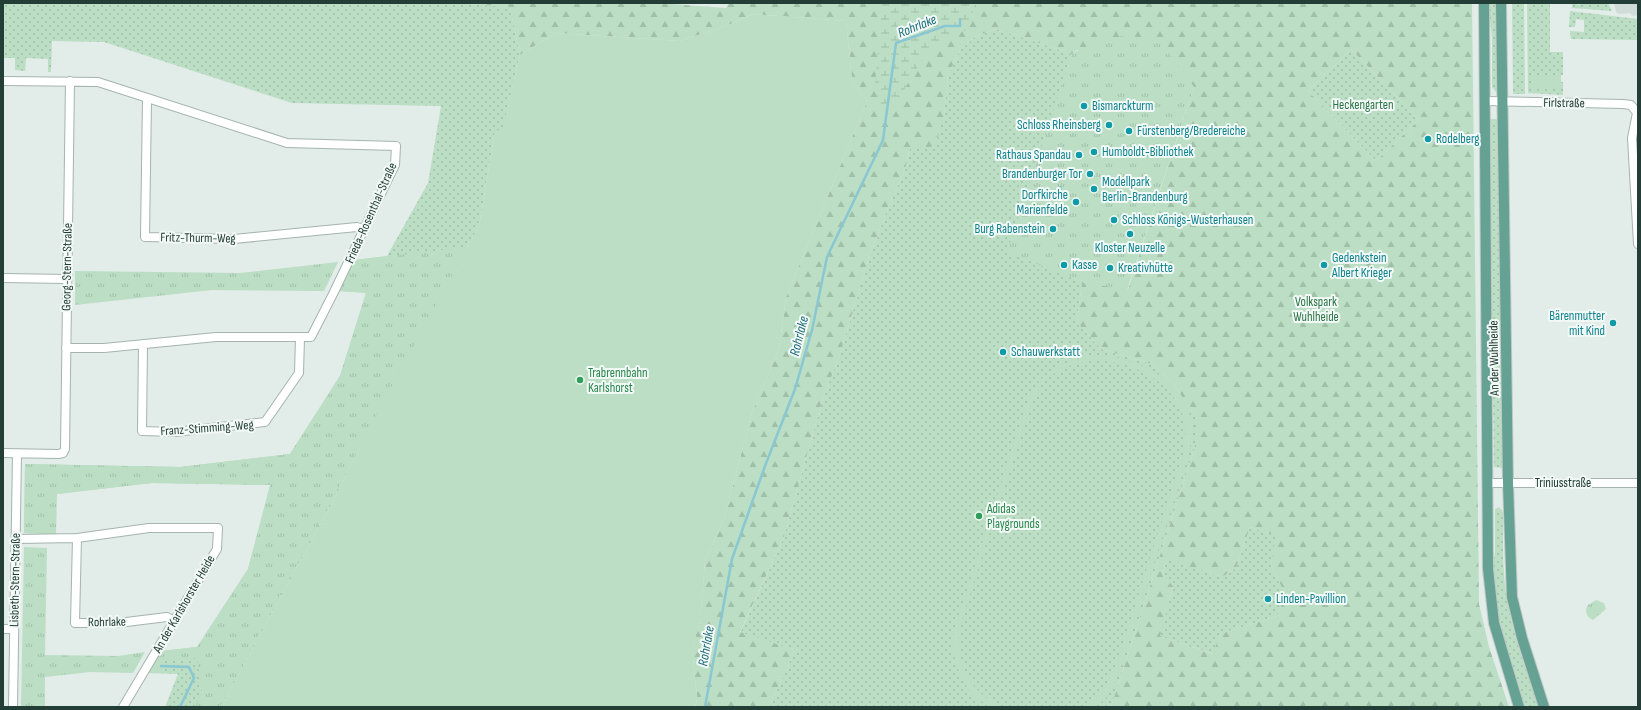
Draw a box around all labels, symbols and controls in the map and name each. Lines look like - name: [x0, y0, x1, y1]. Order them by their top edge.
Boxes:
- water label: Rohrlake: [895, 10, 939, 41]
- street label: Firlstraße: [1543, 95, 1585, 111]
- park label: Heckengarten: [1332, 97, 1394, 113]
- place label: Bismarckturm: [1092, 98, 1153, 114]
- marker: Bismarckturm: [1079, 101, 1089, 111]
- place label: Schloss Rheinsberg: [1017, 117, 1101, 133]
- marker: Schloss Rheinsberg: [1104, 120, 1114, 130]
- place label: Fürstenberg/Bredereiche: [1137, 123, 1246, 139]
- marker: Fürstenberg/Bredereiche: [1124, 126, 1134, 136]
- place label: Rodelberg: [1436, 131, 1480, 147]
- marker: Rodelberg: [1423, 134, 1433, 144]
- place label: Humboldt-Bibliothek: [1102, 144, 1194, 160]
- place label: Rathaus Spandau: [996, 147, 1071, 163]
- marker: Humboldt-Bibliothek: [1089, 147, 1099, 157]
- marker: Rathaus Spandau: [1074, 150, 1084, 160]
- street label: Frieda-Rosenthal-Straße: [342, 160, 400, 266]
- place label: Brandenburger Tor: [1002, 166, 1082, 182]
- marker: Brandenburger Tor: [1085, 169, 1095, 179]
- place label: Modellpark Berlin-Brandenburg: [1102, 174, 1188, 205]
- marker: Modellpark Berlin-Brandenburg: [1089, 184, 1099, 194]
- place label: Dorfkirche Marienfelde: [1017, 187, 1068, 218]
- marker: Dorfkirche Marienfelde: [1071, 197, 1081, 207]
- place label: Schloss Königs-Wusterhausen: [1122, 212, 1253, 228]
- marker: Schloss Königs-Wusterhausen: [1109, 215, 1119, 225]
- place label: Burg Rabenstein: [974, 221, 1045, 237]
- street label: Georg-Stern-Straße: [58, 223, 76, 311]
- marker: Burg Rabenstein: [1048, 224, 1058, 234]
- street label: Fritz-Thurm-Weg: [160, 229, 236, 247]
- marker: Kloster Neuzelle: [1125, 229, 1135, 239]
- place label: Kloster Neuzelle: [1095, 240, 1165, 256]
- place label: Gedenkstein Albert Krieger: [1331, 250, 1392, 281]
- place label: Kasse: [1072, 257, 1097, 273]
- marker: Kasse: [1059, 260, 1069, 270]
- place label: Kreativhütte: [1118, 260, 1173, 276]
- marker: Gedenkstein Albert Krieger: [1319, 260, 1329, 270]
- marker: Kreativhütte: [1105, 263, 1115, 273]
- park label: Volkspark Wuhlheide: [1293, 294, 1339, 325]
- place label: Bärenmutter mit Kind: [1549, 308, 1605, 339]
- water label: Rohrlake: [786, 314, 812, 358]
- marker: Bärenmutter mit Kind: [1608, 318, 1618, 328]
- street label: An der Wuhlheide: [1485, 320, 1503, 397]
- place label: Schauwerkstatt: [1011, 344, 1080, 360]
- marker: Schauwerkstatt: [998, 347, 1008, 357]
- place label: Trabrennbahn Karlshorst: [588, 365, 648, 396]
- marker: Trabrennbahn Karlshorst: [575, 375, 585, 385]
- street label: Franz-Stimming-Weg: [160, 417, 254, 439]
- street label: Triniusstraße: [1535, 475, 1591, 491]
- place label: Adidas Playgrounds: [986, 501, 1040, 532]
- marker: Adidas Playgrounds: [974, 511, 984, 521]
- street label: Lisbeth-Stern-Straße: [6, 533, 24, 627]
- street label: An der Karlshorster Heide: [149, 552, 219, 657]
- place label: Linden-Pavillion: [1276, 591, 1346, 607]
- marker: Linden-Pavillion: [1263, 594, 1273, 604]
- street label: Rohrlake: [88, 614, 126, 630]
- water label: Rohrlake: [694, 624, 718, 667]

